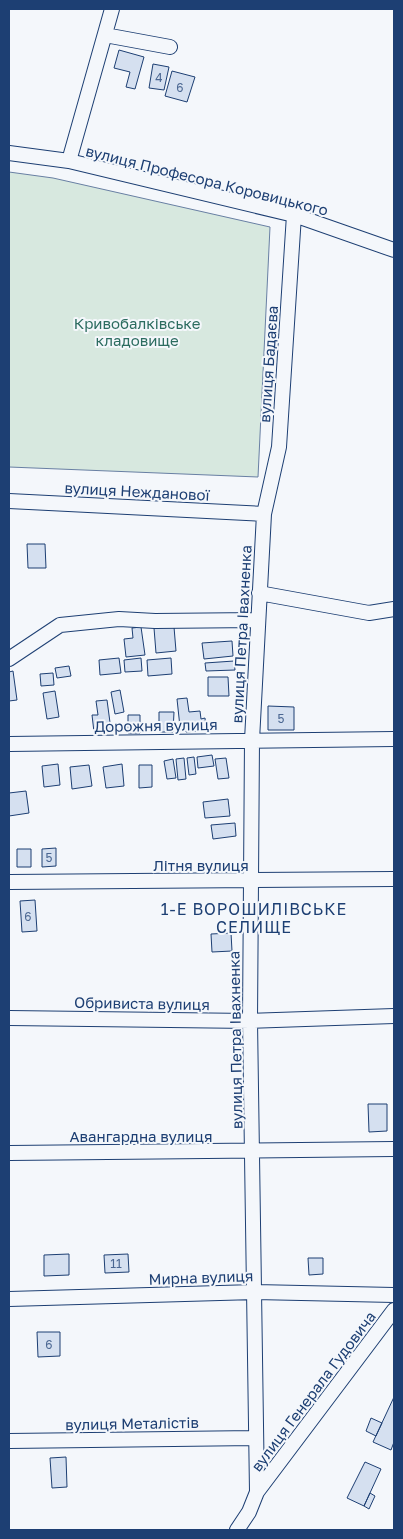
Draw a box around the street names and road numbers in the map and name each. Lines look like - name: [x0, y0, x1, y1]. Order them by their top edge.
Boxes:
- street label: вулиця Професора Коровицького: [84, 141, 330, 219]
- street label: вулиця Бадаєва: [255, 305, 281, 423]
- street label: вулиця Нежданової: [64, 478, 211, 504]
- street label: вулиця Петра Івахненка: [227, 544, 255, 724]
- street label: Дорожня вулиця: [94, 715, 218, 735]
- street label: Літня вулиця: [153, 856, 249, 874]
- street label: вулиця Петра Івахненка: [224, 951, 246, 1129]
- street label: Обривиста вулиця: [74, 993, 210, 1013]
- street label: Авангардна вулиця: [70, 1127, 212, 1145]
- street label: Мирна вулиця: [148, 1266, 254, 1288]
- street label: вулиця Генерала Гудовича: [247, 1307, 379, 1475]
- street label: вулиця Металістів: [65, 1413, 199, 1433]

